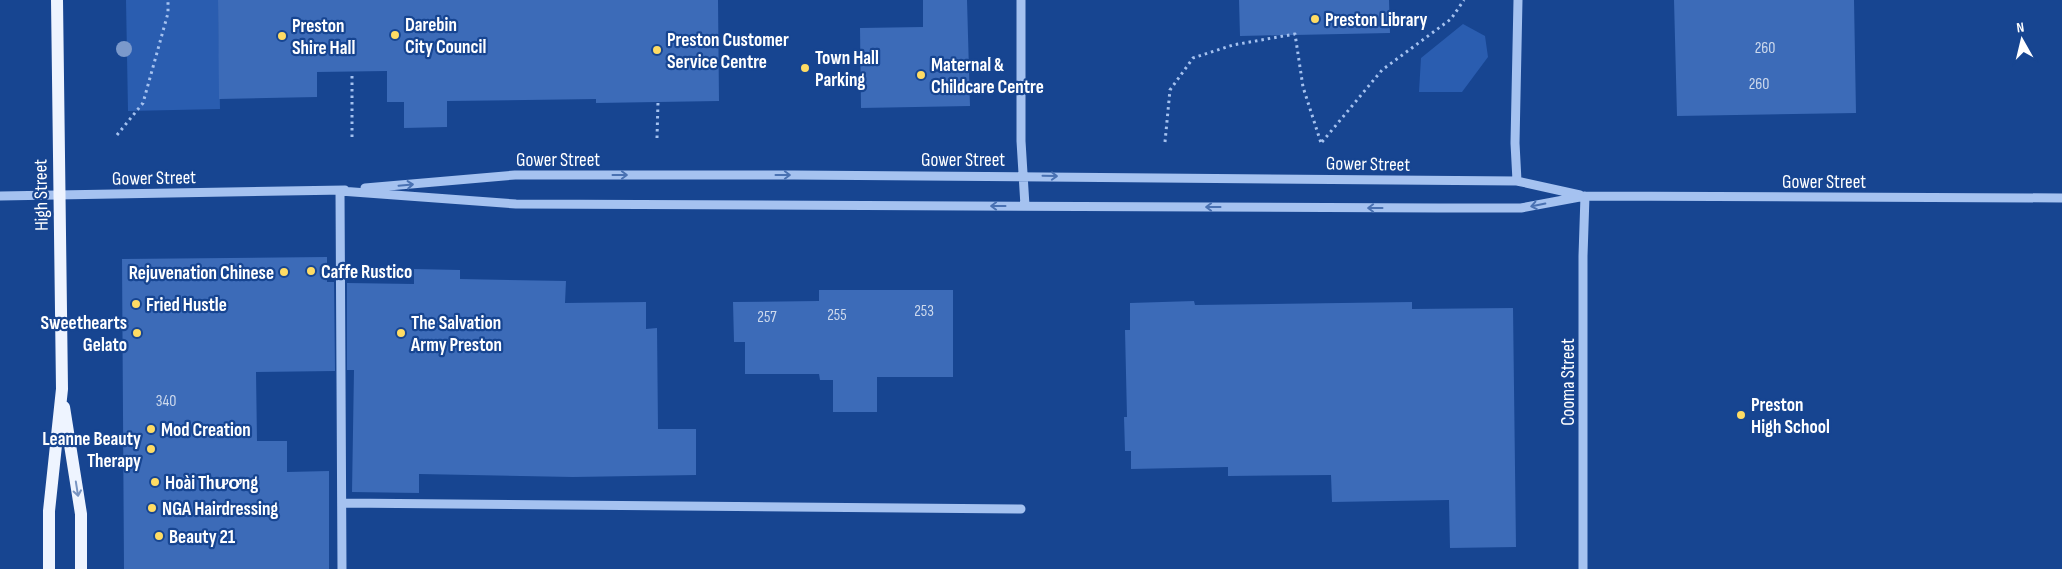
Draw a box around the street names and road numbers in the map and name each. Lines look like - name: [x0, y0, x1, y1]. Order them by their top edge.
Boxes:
- street label: Gower Street: [516, 149, 600, 172]
- street label: Gower Street: [921, 149, 1005, 172]
- street label: Gower Street: [1326, 152, 1410, 177]
- street label: High Street: [29, 159, 54, 231]
- street label: Gower Street: [112, 166, 196, 191]
- street label: Gower Street: [1782, 171, 1866, 194]
- street label: Cooma Street: [1557, 338, 1580, 426]

